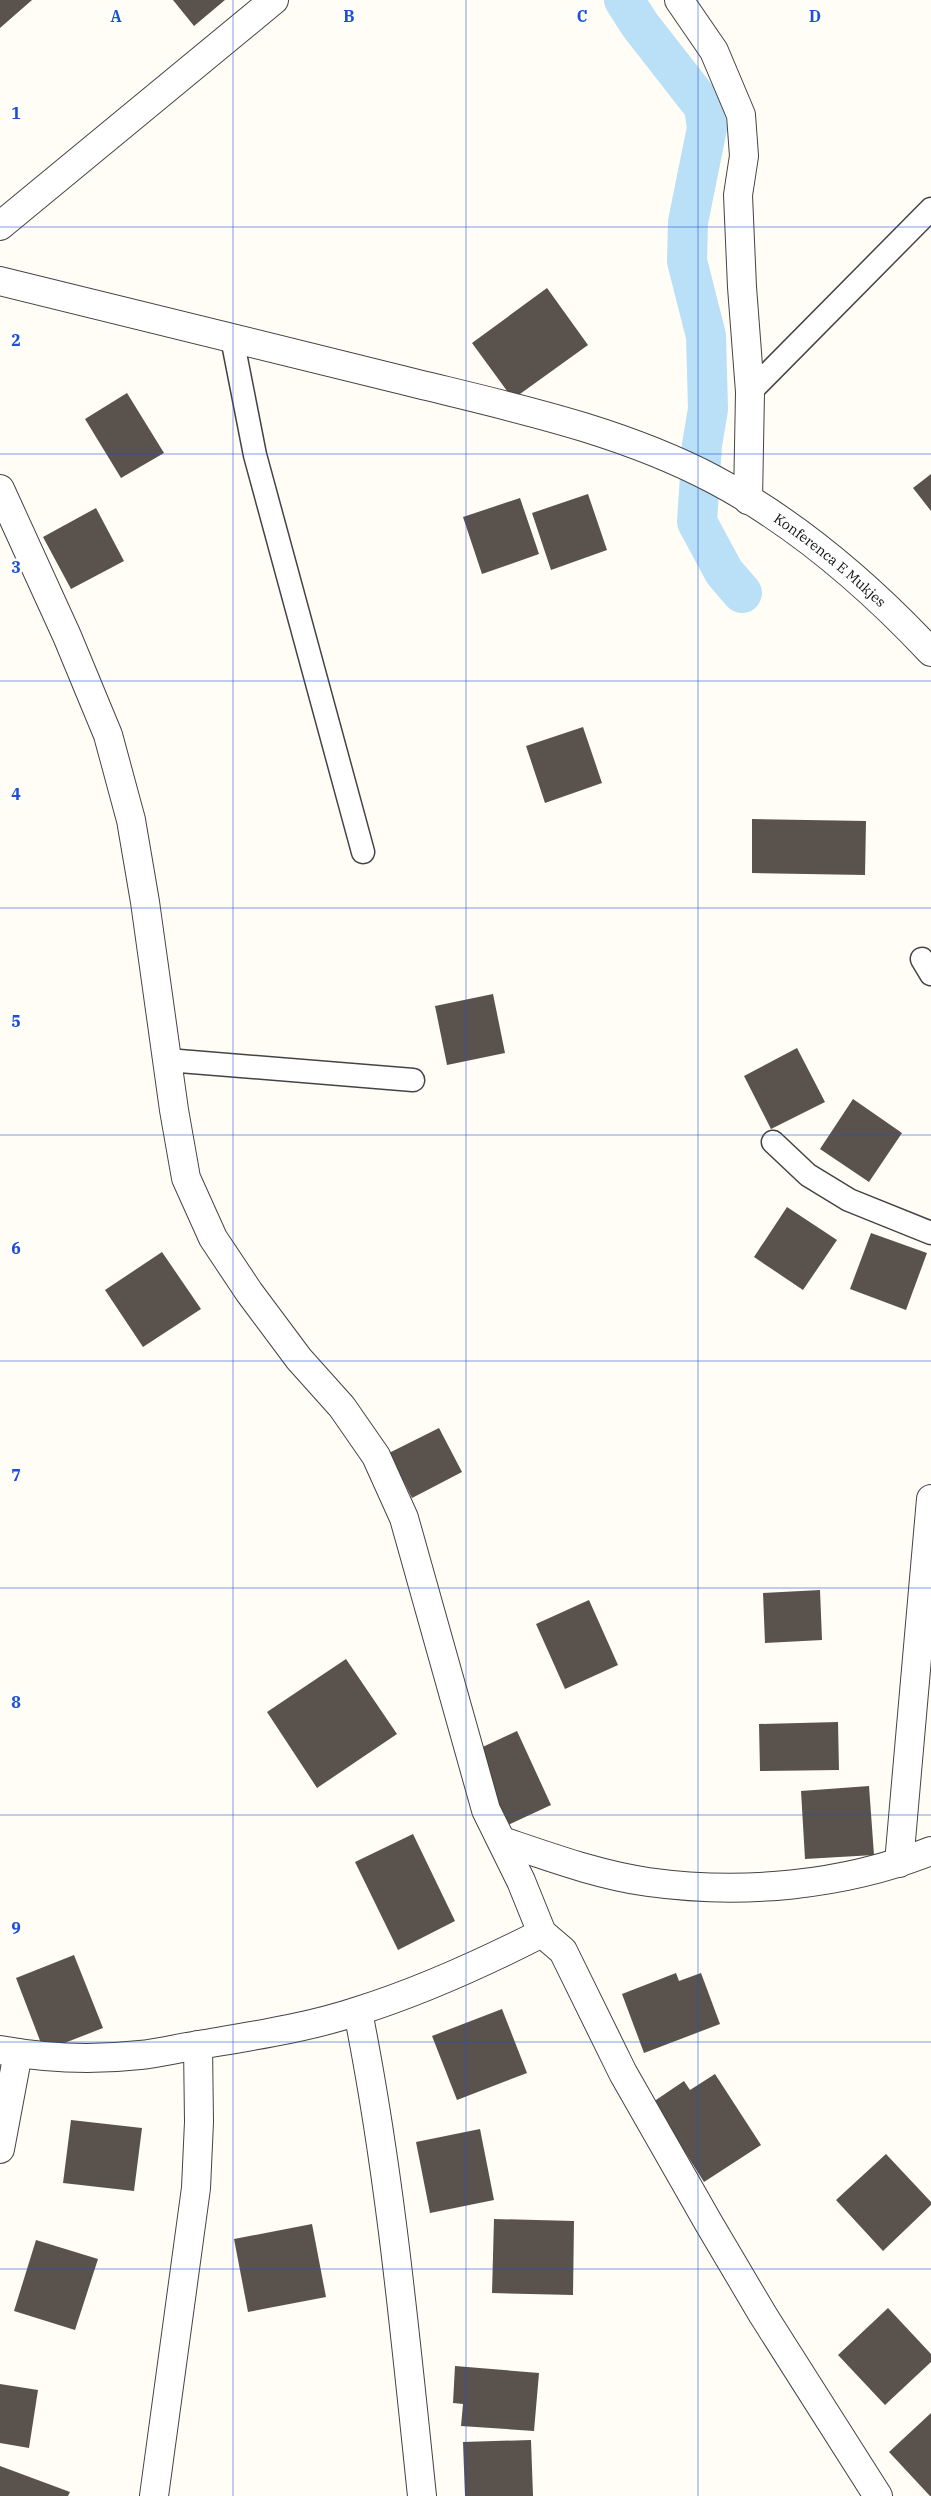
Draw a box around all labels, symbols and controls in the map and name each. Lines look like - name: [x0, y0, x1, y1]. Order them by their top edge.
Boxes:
- text: A: [110, 6, 122, 26]
- text: B: [343, 6, 355, 26]
- text: C: [577, 6, 587, 26]
- text: D: [809, 6, 821, 26]
- text: 1: [11, 103, 21, 123]
- text: 2: [11, 330, 21, 350]
- street label: Konferenca E Mukjes: [770, 509, 890, 611]
- text: 3: [11, 557, 21, 577]
- text: 4: [11, 784, 21, 804]
- text: 5: [11, 1011, 21, 1031]
- text: 6: [11, 1238, 21, 1258]
- text: 7: [11, 1465, 21, 1485]
- text: 8: [11, 1692, 21, 1712]
- text: 9: [11, 1918, 21, 1938]

